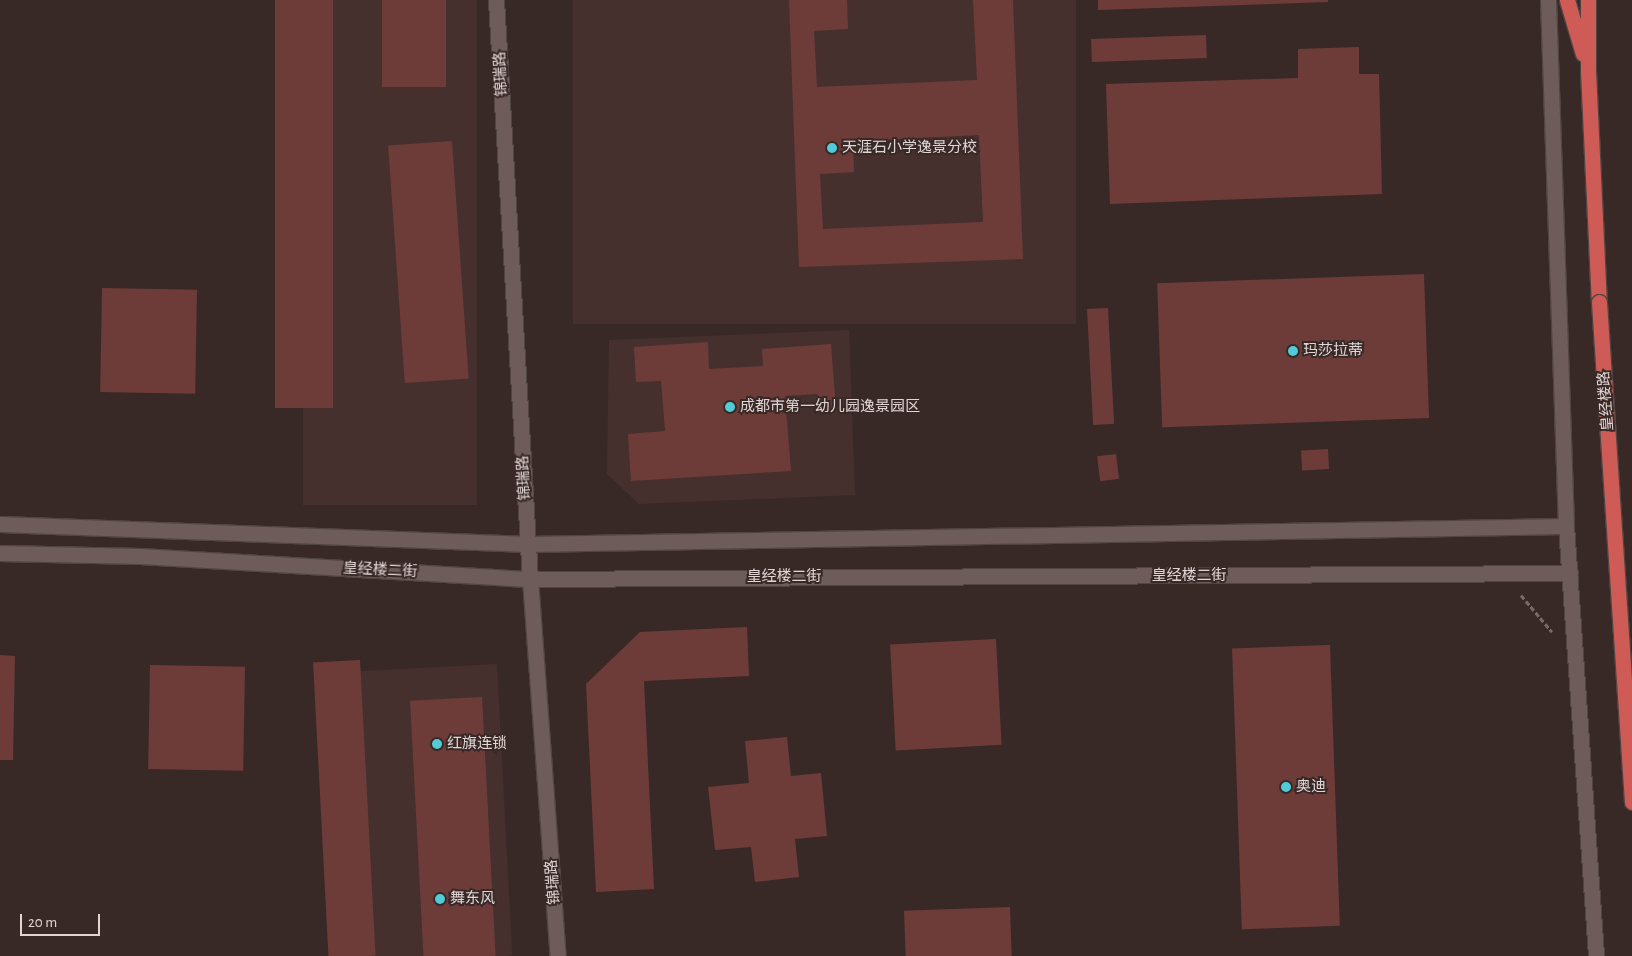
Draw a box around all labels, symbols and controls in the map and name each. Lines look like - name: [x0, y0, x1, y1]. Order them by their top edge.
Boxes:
- street label: 锦瑞路: [491, 51, 511, 97]
- place label: 天涯石小学逸景分校: [842, 139, 977, 157]
- marker: 天涯石小学逸景分校: [826, 142, 838, 154]
- place label: 玛莎拉蒂: [1303, 342, 1363, 360]
- marker: 玛莎拉蒂: [1287, 345, 1299, 357]
- street label: 皇经楼路: [1595, 370, 1617, 432]
- place label: 成都市第一幼儿园逸景园区: [740, 398, 920, 416]
- marker: 成都市第一幼儿园逸景园区: [724, 401, 736, 413]
- street label: 锦瑞路: [514, 455, 534, 501]
- street label: 皇经楼二街: [342, 559, 418, 581]
- street label: 皇经楼二街: [1152, 567, 1226, 585]
- street label: 皇经楼二街: [747, 568, 821, 586]
- place label: 红旗连锁: [447, 735, 507, 753]
- marker: 红旗连锁: [431, 738, 443, 750]
- place label: 奥迪: [1296, 778, 1326, 796]
- marker: 奥迪: [1280, 781, 1292, 793]
- street label: 锦瑞路: [542, 859, 564, 905]
- place label: 舞东风: [450, 890, 495, 908]
- marker: 舞东风: [434, 893, 446, 905]
- scale bar: [22, 904, 102, 936]
- text: 20 m: [28, 915, 57, 930]

